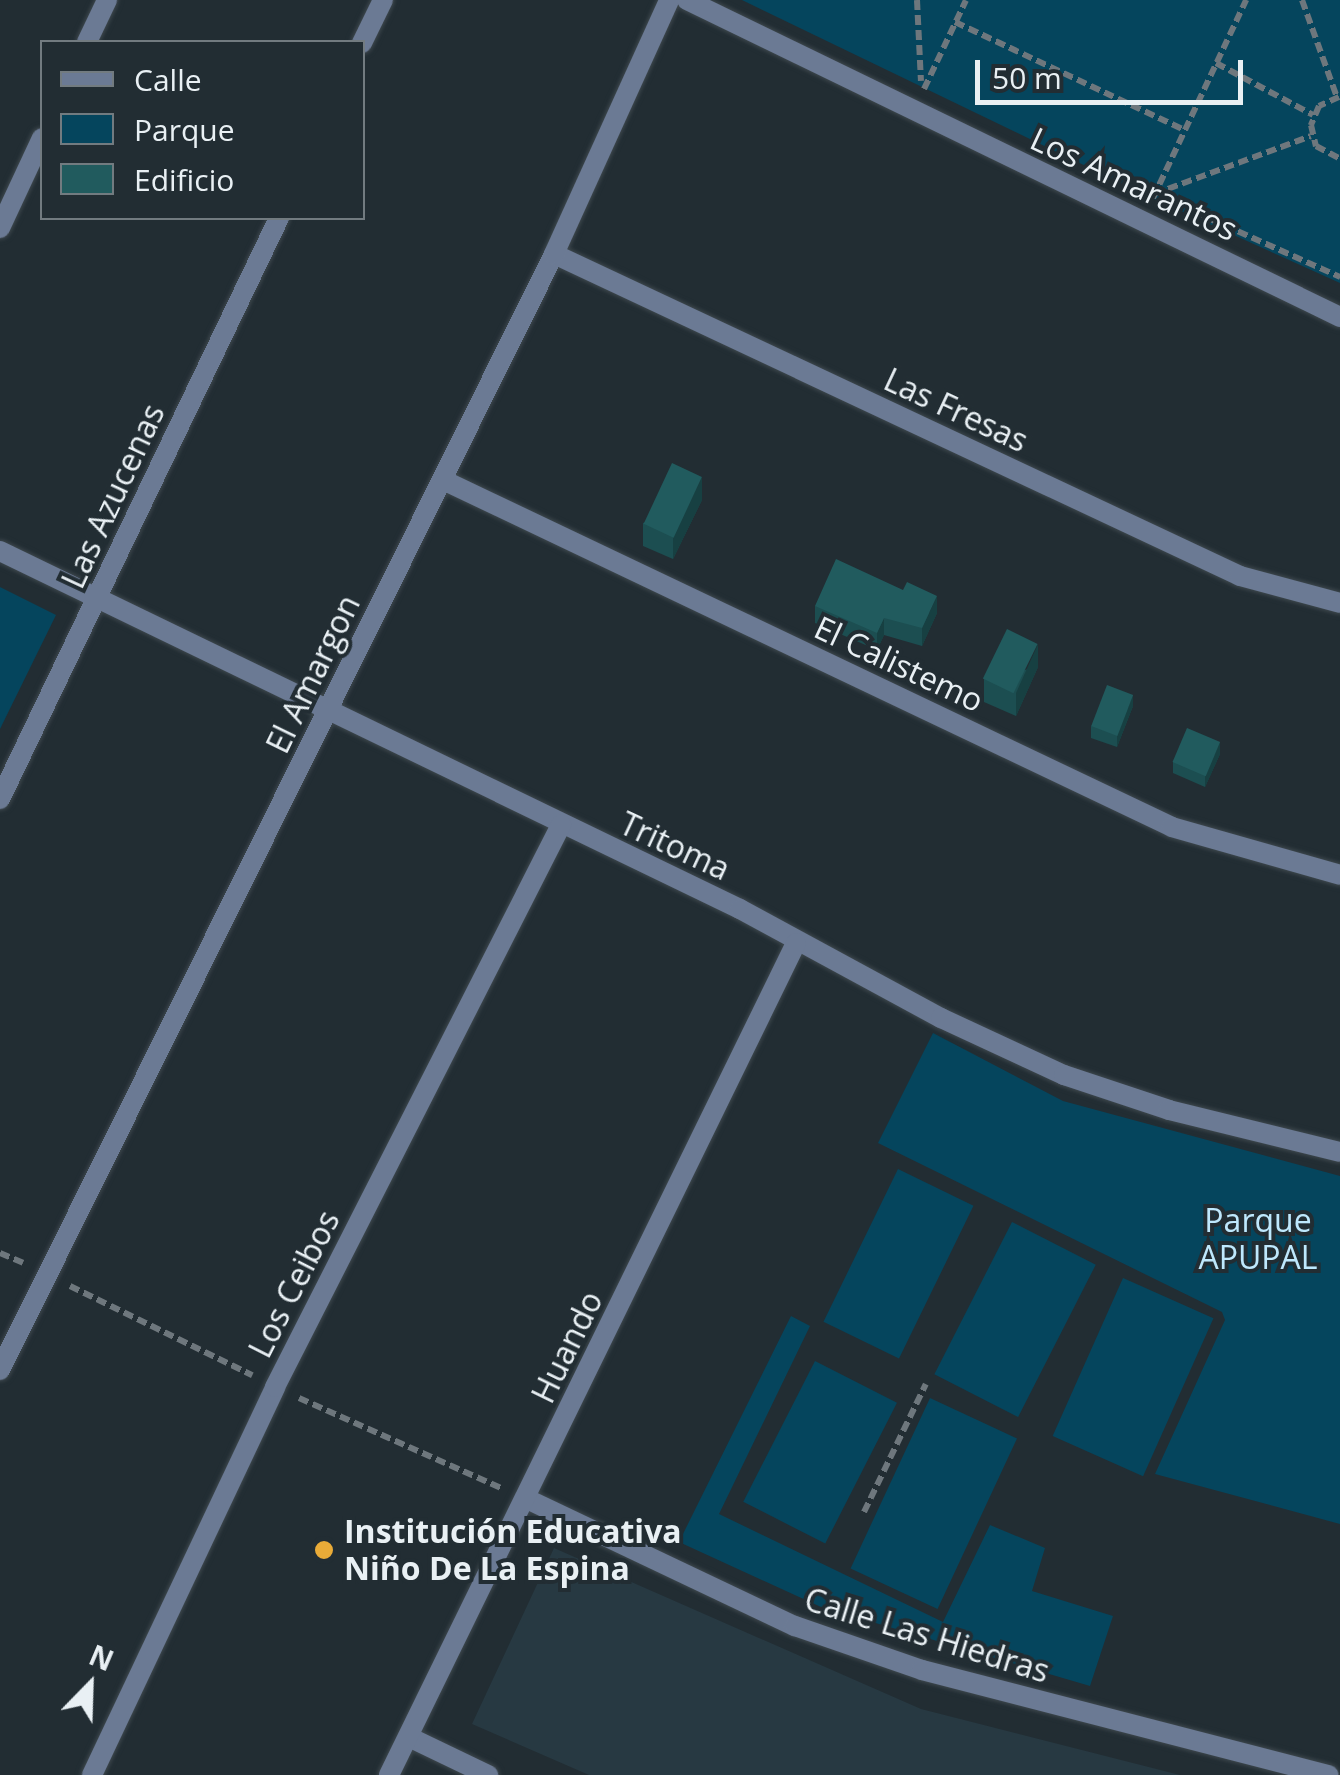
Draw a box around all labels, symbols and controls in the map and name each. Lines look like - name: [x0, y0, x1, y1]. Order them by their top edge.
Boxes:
- legend: [40, 40, 365, 220]
- scale bar: [980, 40, 1248, 102]
- text: 50 m: [992, 57, 1062, 98]
- text: Calle: [134, 59, 202, 100]
- text: Parque: [134, 109, 235, 150]
- street label: Los Amarantos: [1025, 119, 1243, 249]
- text: Edificio: [134, 159, 234, 200]
- street label: Las Fresas: [878, 360, 1034, 460]
- street label: Las Azucenas: [54, 398, 172, 594]
- street label: El Amargon: [258, 589, 368, 759]
- street label: El Calistemo: [809, 608, 989, 720]
- street label: Tritoma: [614, 804, 736, 888]
- park label: Parque APUPAL: [1198, 1202, 1318, 1277]
- street label: Los Ceibos: [241, 1204, 347, 1364]
- street label: Huando: [524, 1285, 610, 1409]
- place label: Institución Educativa Niño De La Espina: [344, 1513, 682, 1588]
- marker: Institución Educativa Niño De La Espina: [313, 1539, 335, 1561]
- street label: Calle Las Hiedras: [800, 1580, 1054, 1690]
- north arrow: [40, 1635, 140, 1735]
- text: N: [84, 1635, 120, 1679]

